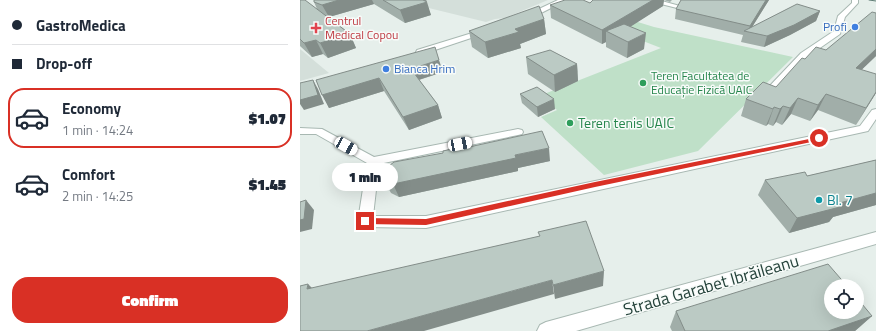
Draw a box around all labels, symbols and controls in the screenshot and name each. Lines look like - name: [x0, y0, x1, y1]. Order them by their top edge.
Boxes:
- place label: Centrul Medical Copou: [325, 11, 399, 44]
- text: GastroMedica: [36, 14, 126, 37]
- place label: Profi: [823, 17, 847, 36]
- marker: Centrul Medical Copou: [310, 22, 322, 34]
- marker: Profi: [850, 22, 860, 32]
- text: Drop-off: [36, 52, 92, 75]
- place label: Bianca Hrim: [394, 59, 455, 78]
- marker: Bianca Hrim: [381, 64, 391, 74]
- place label: Teren Facultatea de Educație Fizică UAIC: [651, 66, 753, 99]
- marker: Teren Facultatea de Educație Fizică UAIC: [638, 78, 648, 88]
- text: Economy: [62, 97, 121, 120]
- icon: car: [14, 100, 50, 136]
- text: $1.07: [249, 107, 286, 130]
- place label: Teren tenis UAIC: [578, 112, 674, 133]
- marker: Teren tenis UAIC: [565, 118, 575, 128]
- text: 1 min · 14:24: [62, 120, 133, 140]
- route start: [810, 129, 828, 147]
- car: [333, 135, 359, 157]
- car: [447, 136, 473, 152]
- text: Comfort: [62, 163, 115, 186]
- callout: 1 min: [332, 163, 398, 191]
- icon: car: [14, 166, 50, 202]
- text: 1 min: [349, 167, 381, 187]
- text: $1.45: [249, 173, 286, 196]
- text: 2 min · 14:25: [62, 186, 133, 206]
- place label: Bl. 7: [827, 189, 853, 210]
- marker: Bl. 7: [814, 195, 824, 205]
- route end: [356, 212, 374, 230]
- street label: Strada Garabet Ibrăileanu: [620, 247, 802, 323]
- button: Confirm: [12, 277, 288, 323]
- map controls: [824, 279, 864, 319]
- button: locate: [824, 279, 864, 319]

